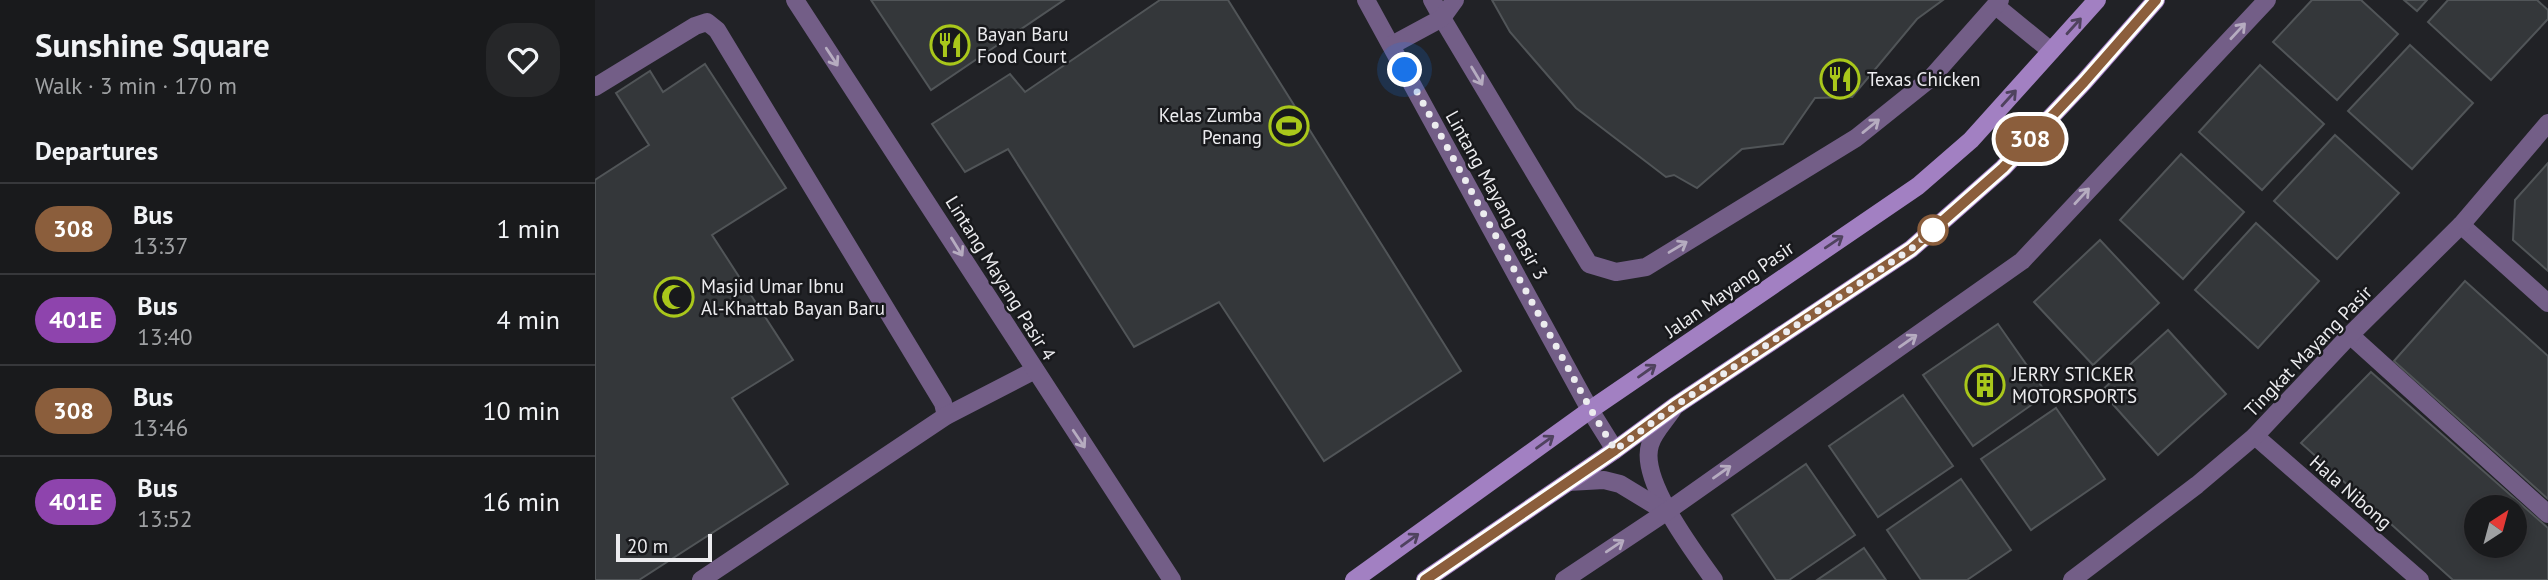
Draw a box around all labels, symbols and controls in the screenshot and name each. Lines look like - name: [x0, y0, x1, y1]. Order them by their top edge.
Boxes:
- one-way arrow: [2066, 17, 2082, 35]
- place label: Bayan Baru Food Court: [977, 22, 1069, 68]
- one-way arrow: [2229, 22, 2246, 40]
- text: Sunshine Square: [35, 23, 270, 66]
- button: heart: [486, 23, 560, 97]
- restaurant icon: Bayan Baru Food Court: [929, 24, 971, 66]
- one-way arrow: [825, 47, 840, 66]
- your location: [1387, 52, 1422, 87]
- restaurant icon: Texas Chicken: [1819, 58, 1861, 100]
- one-way arrow: [1470, 66, 1484, 86]
- place label: Texas Chicken: [1867, 67, 1980, 91]
- text: Walk · 3 min · 170 m: [35, 71, 237, 100]
- one-way arrow: [2000, 90, 2017, 107]
- place label: Kelas Zumba Penang: [1159, 103, 1262, 149]
- sports icon: Kelas Zumba Penang: [1268, 105, 1310, 147]
- street label: Lintang Mayang Pasir 3: [1441, 106, 1553, 284]
- line badge: 308: [1990, 116, 2070, 162]
- one-way arrow: [1861, 118, 1880, 133]
- text: 308: [2010, 123, 2050, 154]
- text: Departures: [35, 134, 158, 167]
- one-way arrow: [2074, 187, 2090, 205]
- street label: Lintang Mayang Pasir 4: [941, 191, 1061, 365]
- text: Bus: [133, 198, 173, 231]
- text: 1 min: [497, 212, 560, 245]
- text: 308: [53, 213, 94, 244]
- unlabelled marker: [1918, 215, 1948, 245]
- text: 13:37: [133, 231, 188, 260]
- street label: Jalan Mayang Pasir: [1659, 235, 1799, 343]
- one-way arrow: [1824, 235, 1843, 249]
- one-way arrow: [950, 237, 964, 257]
- one-way arrow: [1668, 239, 1688, 253]
- place label: Masjid Umar Ibnu Al-Khattab Bayan Baru: [701, 274, 885, 320]
- mosque icon: Masjid Umar Ibnu Al-Khattab Bayan Baru: [653, 276, 695, 318]
- street label: Tingkat Mayang Pasir: [2239, 280, 2377, 422]
- text: Bus: [137, 289, 178, 322]
- text: 4 min: [497, 303, 560, 336]
- text: 401E: [49, 304, 102, 335]
- text: 13:40: [137, 322, 193, 351]
- one-way arrow: [1898, 334, 1917, 348]
- place label: JERRY STICKER MOTORSPORTS: [2011, 362, 2137, 408]
- one-way arrow: [1637, 364, 1656, 378]
- building icon: JERRY STICKER MOTORSPORTS: [1964, 364, 2006, 406]
- text: Bus: [133, 380, 173, 413]
- text: 10 min: [482, 394, 560, 427]
- text: 308: [53, 395, 94, 426]
- text: 13:46: [133, 413, 188, 442]
- one-way arrow: [1072, 429, 1086, 449]
- one-way arrow: [1535, 435, 1554, 450]
- street label: Hala Nibong: [2305, 450, 2397, 534]
- one-way arrow: [1712, 465, 1731, 479]
- text: Bus: [137, 471, 178, 504]
- text: 16 min: [482, 485, 560, 518]
- text: 401E: [49, 486, 102, 517]
- north arrow: [2464, 495, 2527, 558]
- map controls: [2464, 495, 2527, 558]
- text: 13:52: [137, 504, 193, 533]
- scale bar: [616, 531, 712, 563]
- one-way arrow: [1400, 533, 1419, 547]
- text: 20 m: [627, 534, 668, 558]
- one-way arrow: [1605, 539, 1625, 553]

